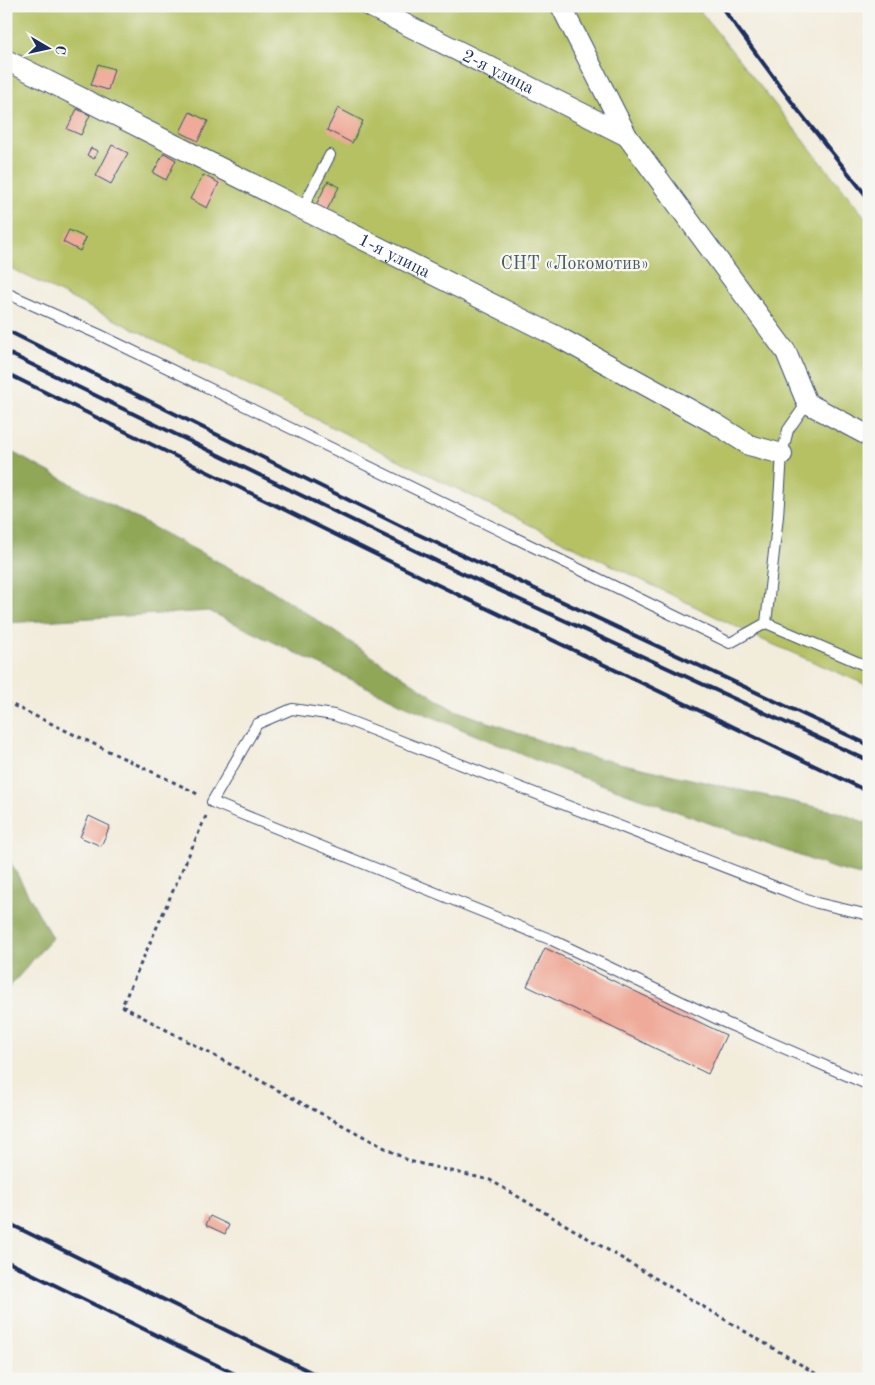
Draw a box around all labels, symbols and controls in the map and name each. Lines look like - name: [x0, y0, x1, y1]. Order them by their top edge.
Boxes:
- north arrow: [22, 22, 72, 72]
- text: С: [52, 44, 67, 56]
- street label: 2-я улица: [459, 47, 537, 98]
- street label: 1-я улица: [355, 231, 433, 282]
- park label: СНТ «Локомотив»: [501, 255, 649, 273]

